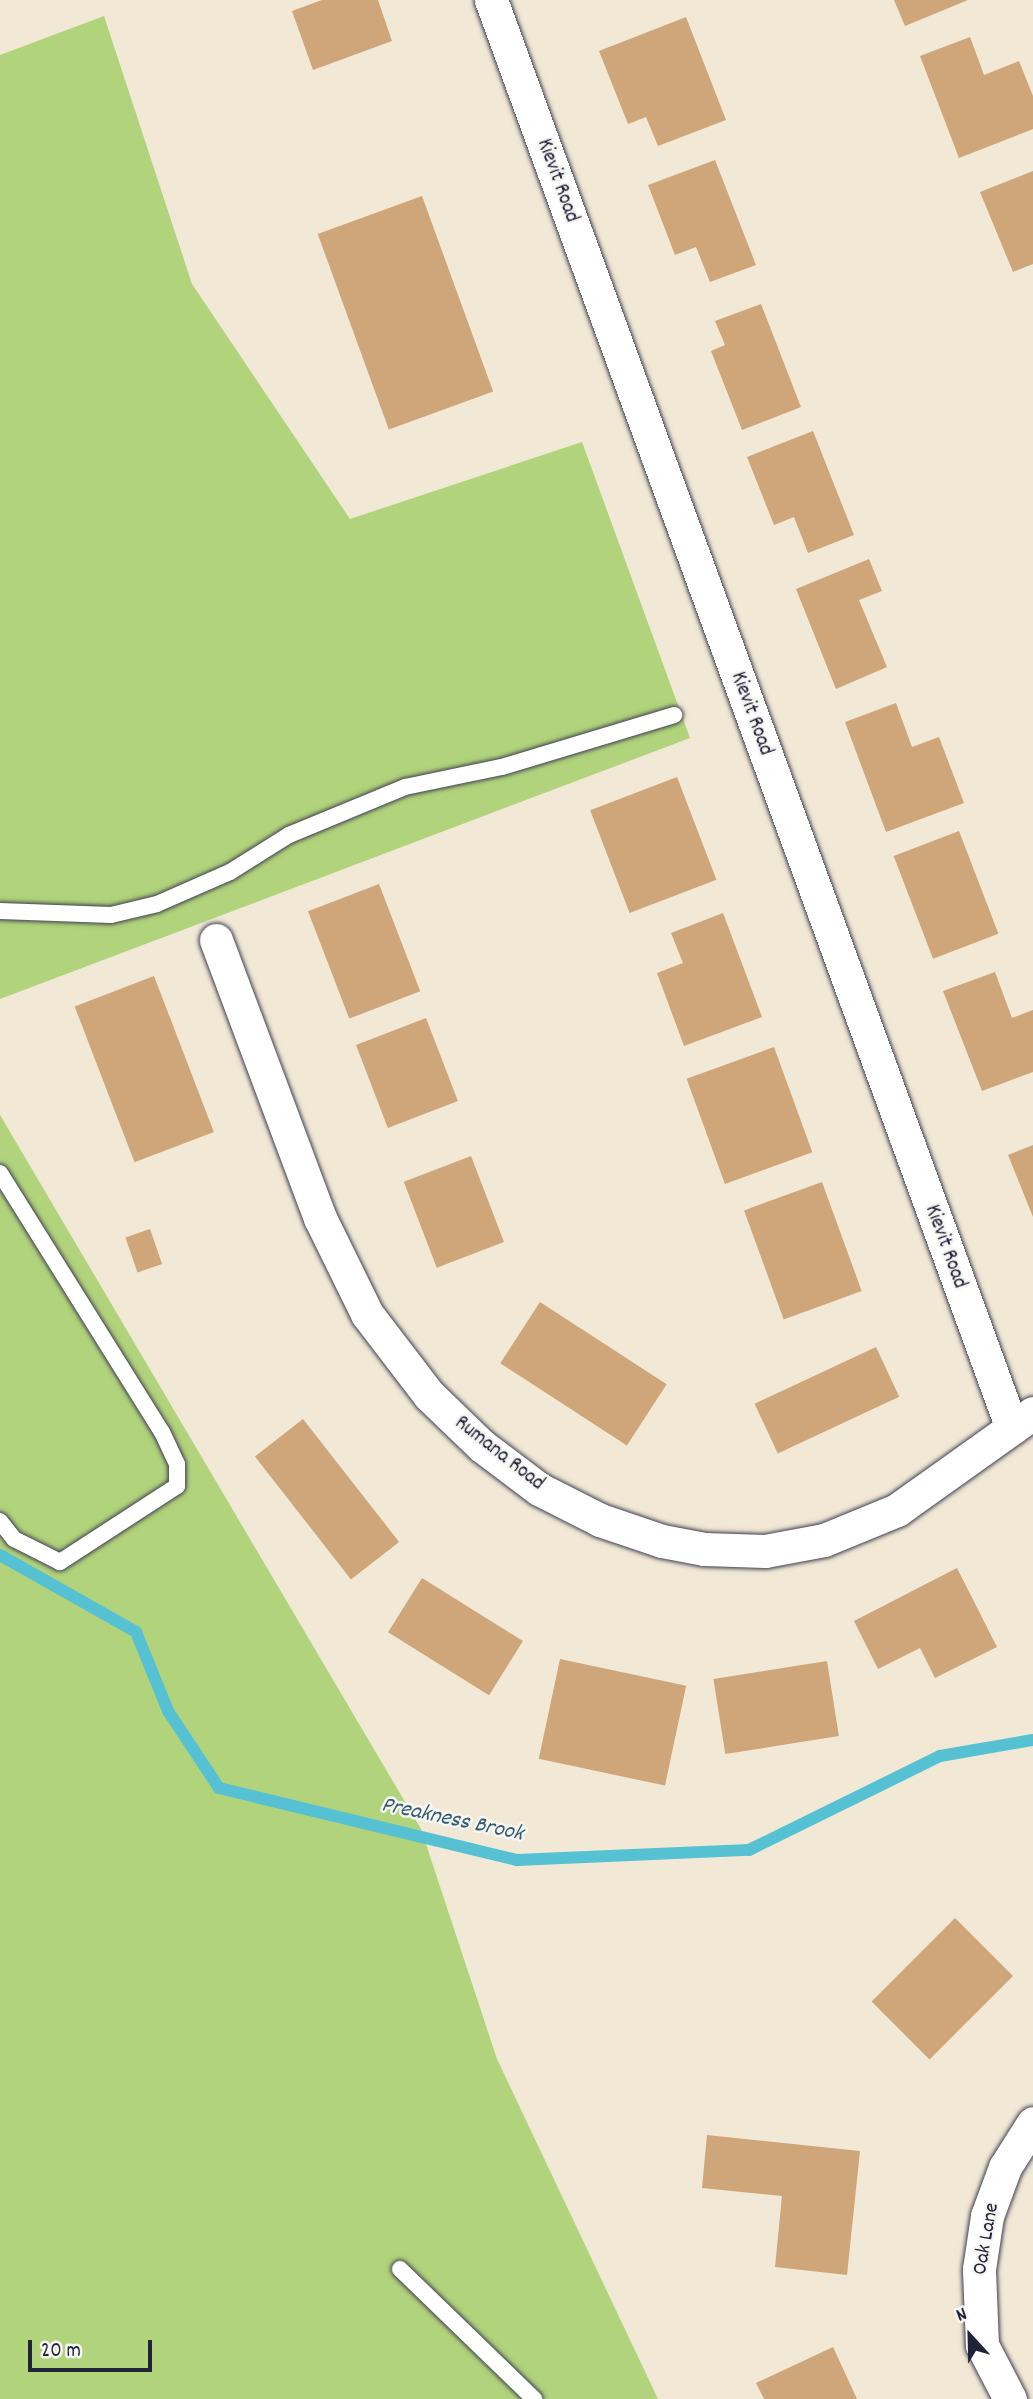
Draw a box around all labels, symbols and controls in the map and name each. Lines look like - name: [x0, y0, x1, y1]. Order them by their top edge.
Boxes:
- street label: Kievit Road: [530, 136, 584, 226]
- street label: Kievit Road: [724, 669, 778, 759]
- street label: Kievit Road: [918, 1202, 972, 1292]
- street label: Rumana Road: [449, 1411, 549, 1497]
- water label: Preakness Brook: [379, 1793, 525, 1849]
- street label: Oak Lane: [968, 2201, 1006, 2277]
- north arrow: [935, 2301, 1005, 2371]
- text: N: [953, 2302, 971, 2330]
- scale bar: [32, 2326, 156, 2370]
- text: 20 m: [41, 2337, 81, 2367]

